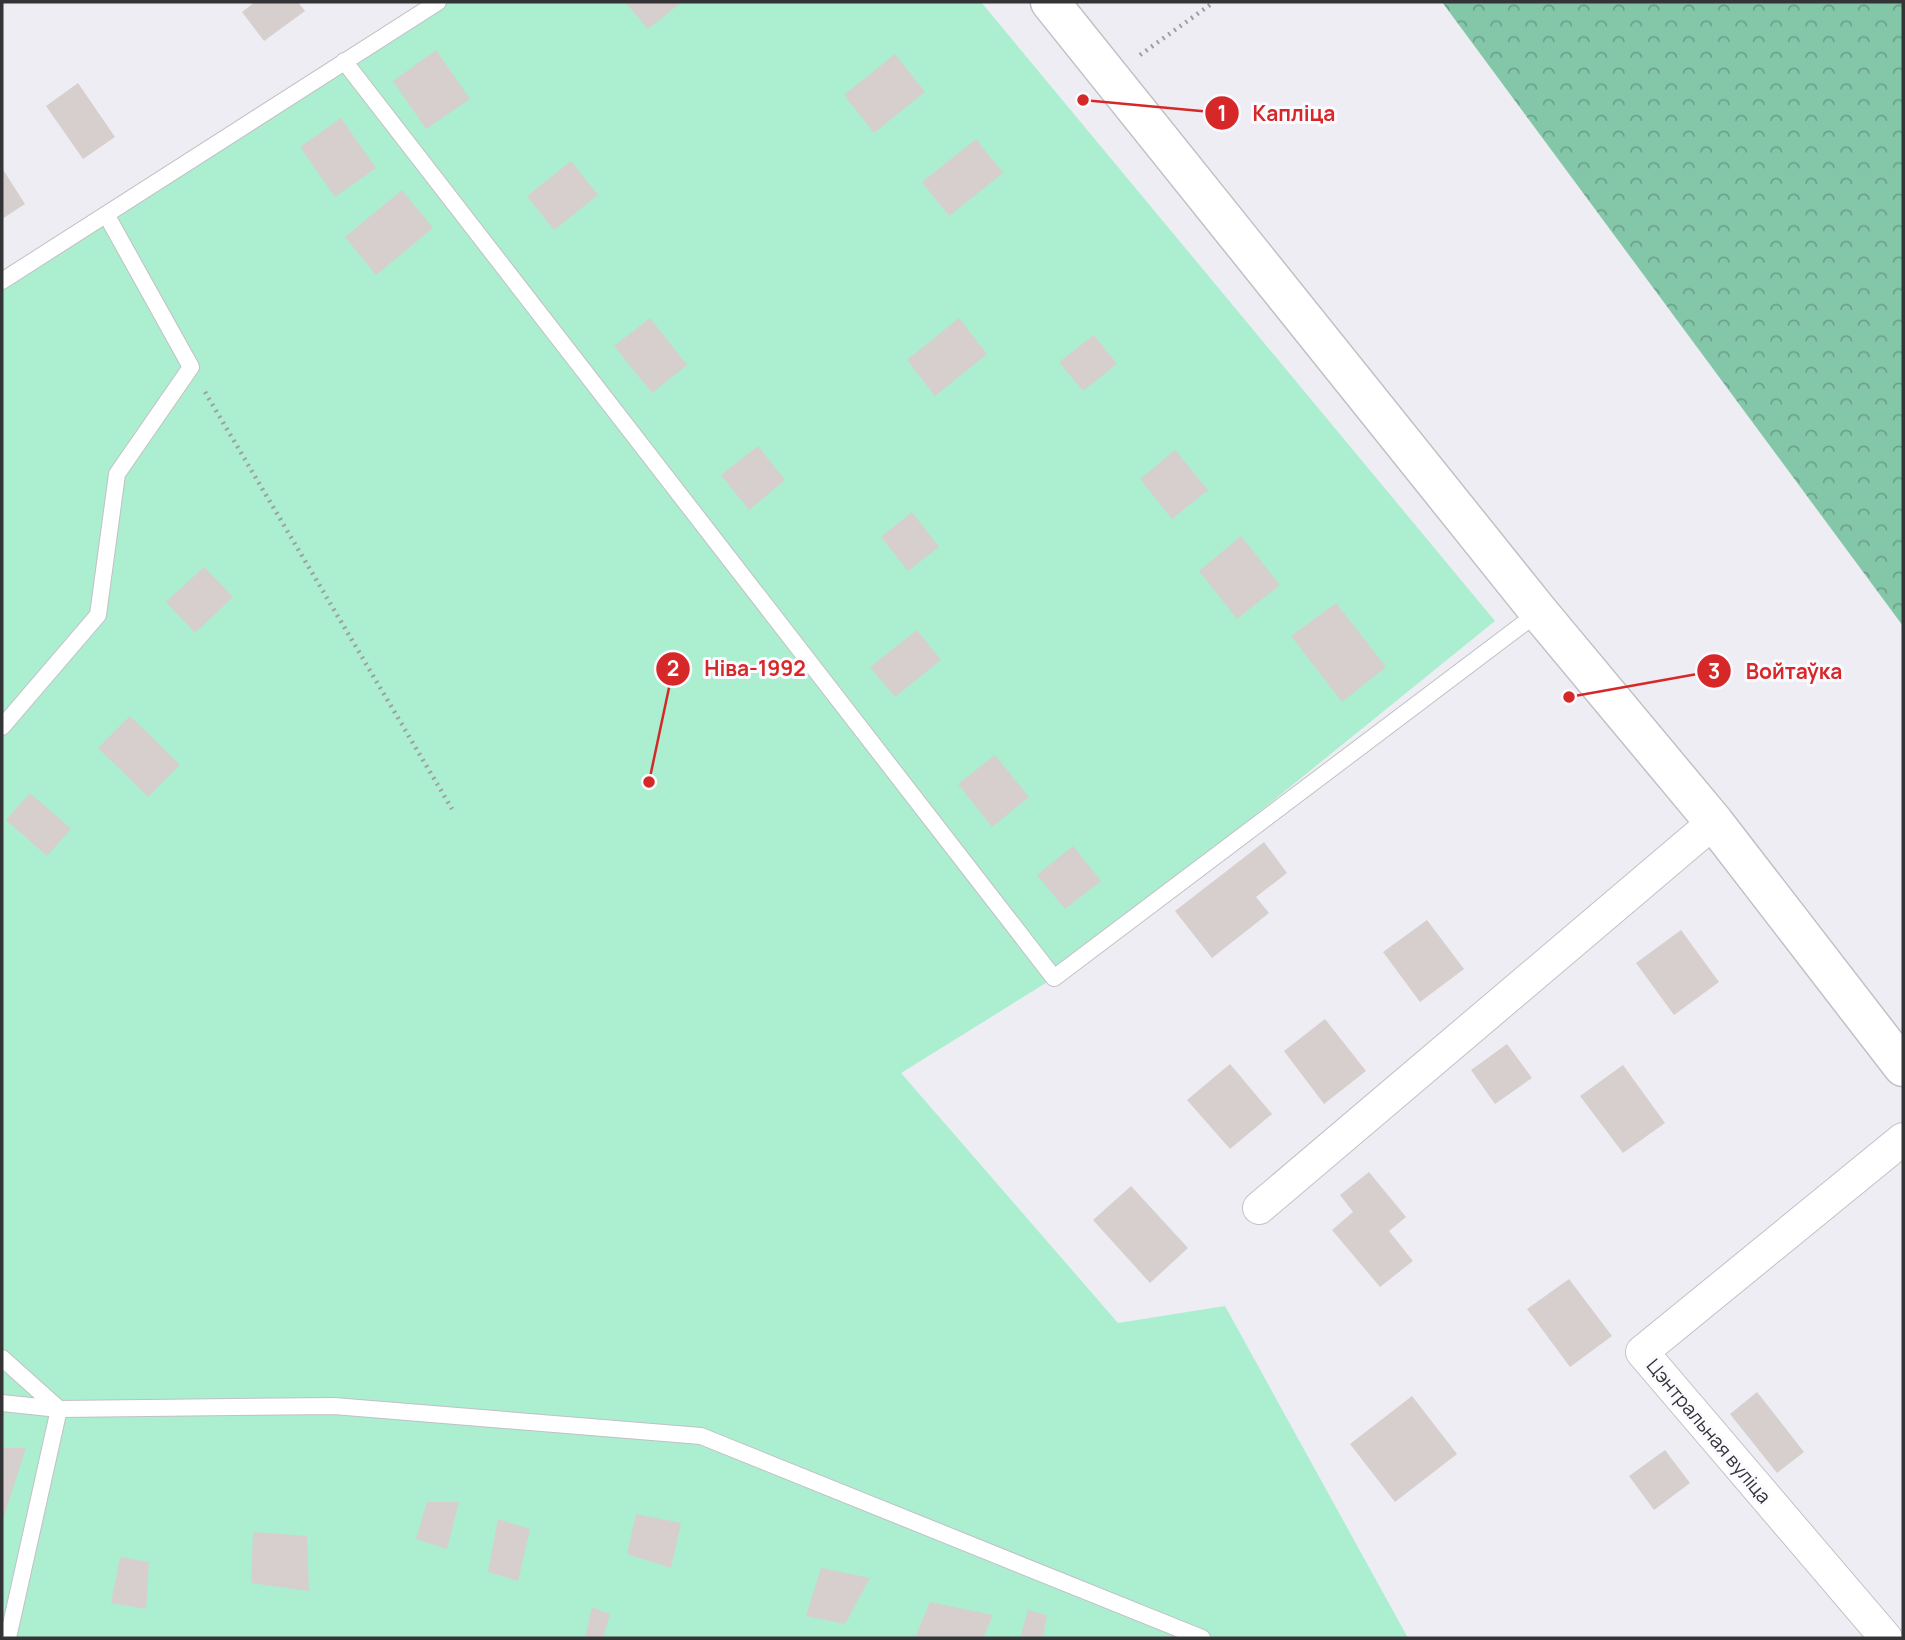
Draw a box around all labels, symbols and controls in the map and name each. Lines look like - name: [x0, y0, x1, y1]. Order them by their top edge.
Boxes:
- callout: Капліца: [1204, 92, 1350, 134]
- text: 1: [1217, 99, 1227, 127]
- text: Капліца: [1253, 99, 1335, 127]
- callout: Ніва-1992: [655, 648, 820, 690]
- callout: Войтаўка: [1697, 650, 1856, 692]
- text: 2: [667, 654, 679, 682]
- text: Ніва-1992: [704, 654, 806, 682]
- text: 3: [1708, 657, 1720, 685]
- text: Войтаўка: [1746, 657, 1842, 685]
- street label: Цэнтральная вуліца: [1641, 1353, 1777, 1509]

